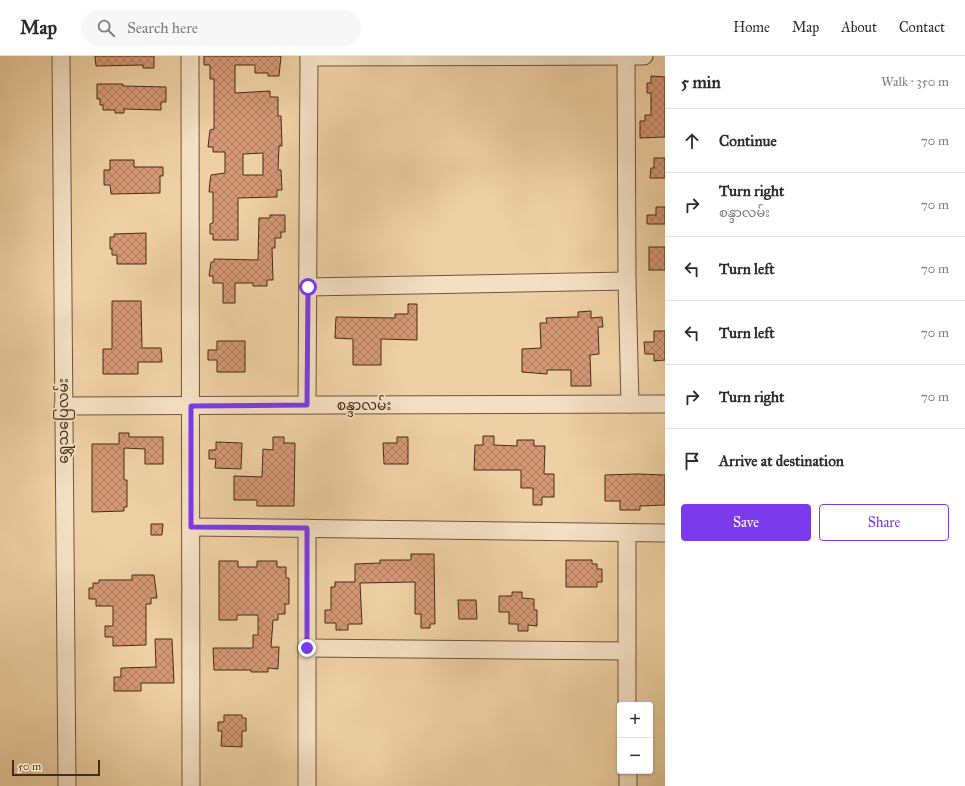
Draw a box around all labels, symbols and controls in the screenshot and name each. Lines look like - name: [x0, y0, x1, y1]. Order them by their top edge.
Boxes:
- search box: [81, 10, 361, 46]
- text: Map: [20, 16, 57, 39]
- icon: search: [95, 17, 117, 39]
- text: Search here: [127, 19, 198, 37]
- text: Home: [733, 19, 770, 36]
- text: Map: [792, 19, 819, 36]
- text: About: [841, 19, 877, 36]
- text: Contact: [899, 19, 945, 36]
- text: 5 min: [681, 72, 721, 93]
- text: Walk · 350 m: [881, 74, 949, 90]
- icon: ahead: [681, 130, 703, 152]
- text: Continue: [719, 132, 777, 150]
- text: 70 m: [921, 133, 949, 149]
- text: Turn right: [719, 182, 784, 200]
- icon: right: [681, 194, 703, 216]
- text: 70 m: [921, 197, 949, 213]
- text: စန္ဒာလမ်း: [719, 205, 770, 221]
- icon: left: [681, 258, 703, 280]
- text: Turn left: [719, 260, 775, 278]
- text: 70 m: [921, 261, 949, 277]
- route start: [299, 278, 317, 296]
- icon: left: [681, 322, 703, 344]
- text: Turn left: [719, 324, 775, 342]
- text: 70 m: [921, 325, 949, 341]
- street label: ရွှေသပြေလမ်း: [53, 378, 75, 464]
- icon: right: [681, 386, 703, 408]
- text: Turn right: [719, 388, 784, 406]
- text: 70 m: [921, 389, 949, 405]
- street label: စန္ဒာလမ်း: [337, 395, 391, 417]
- icon: arrive: [681, 450, 703, 472]
- text: Arrive at destination: [719, 452, 844, 470]
- button: Save: [681, 504, 811, 541]
- button: Share: [819, 504, 949, 541]
- route end: [298, 639, 316, 657]
- map controls: [617, 702, 653, 774]
- button: +: [617, 702, 653, 738]
- button: −: [617, 738, 653, 774]
- scale bar: [12, 758, 100, 777]
- text: 50 m: [18, 760, 41, 773]

